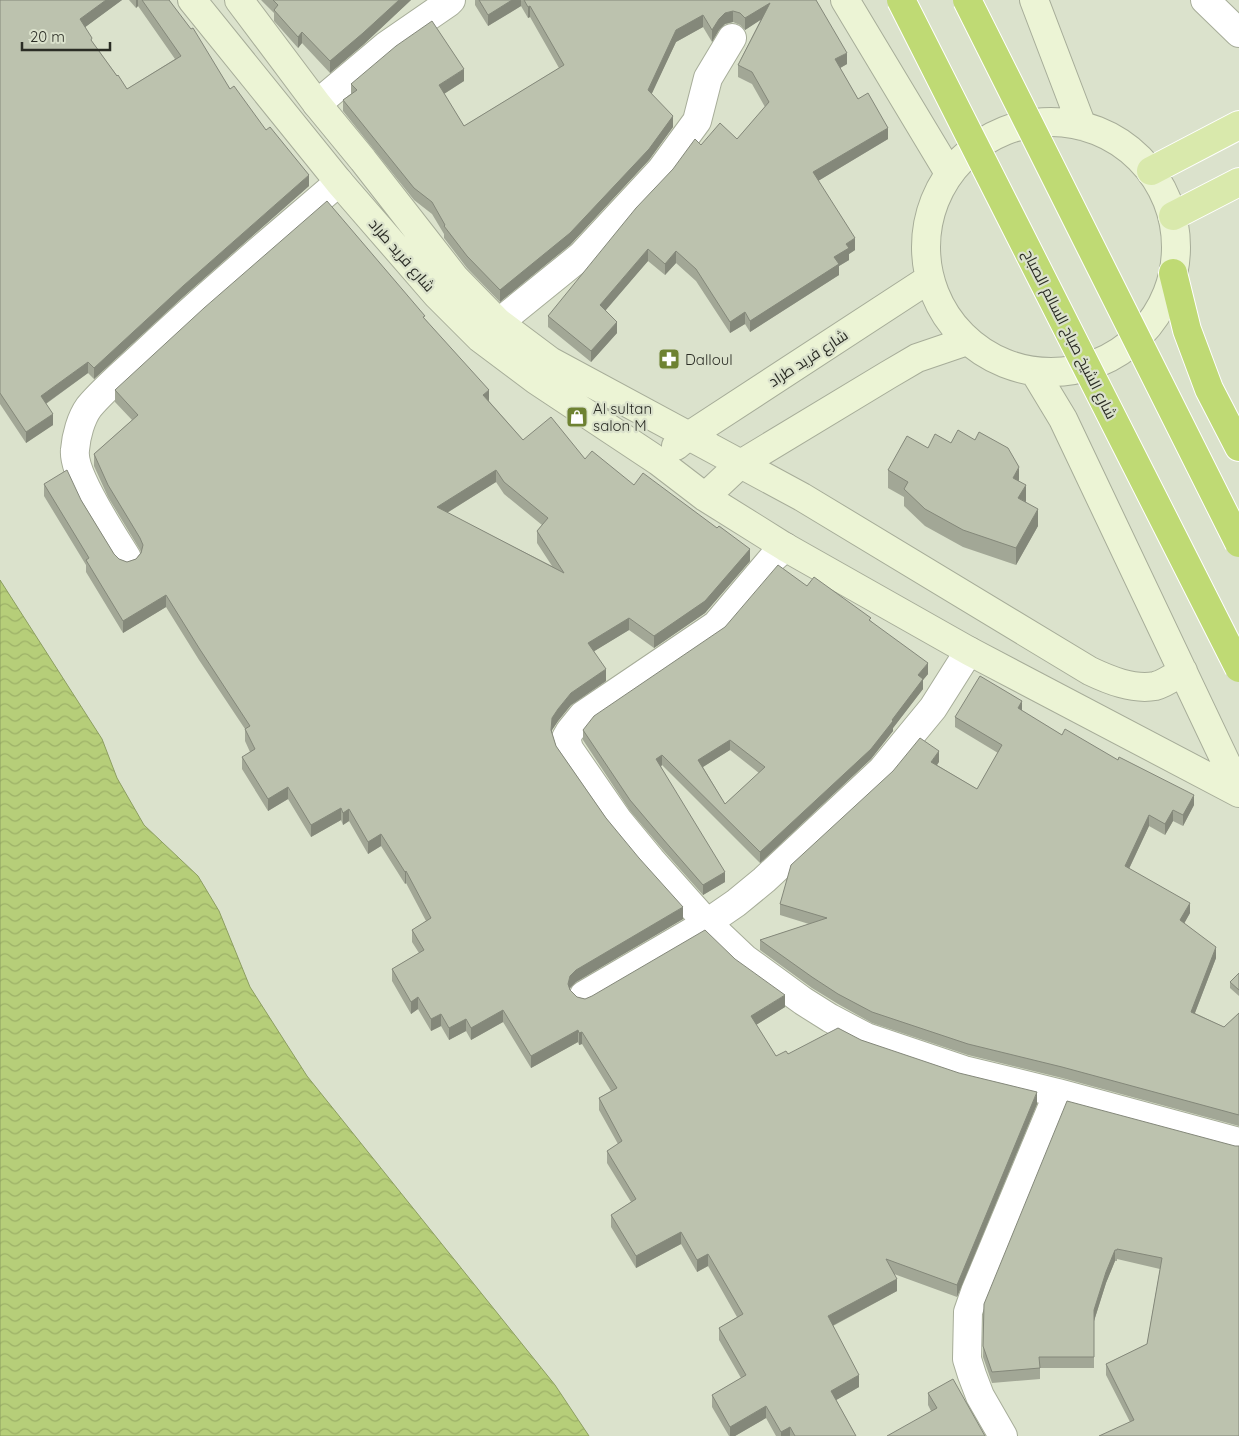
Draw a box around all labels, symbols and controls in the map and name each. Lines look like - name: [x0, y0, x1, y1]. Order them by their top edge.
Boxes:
- scale bar: [22, 20, 110, 52]
- text: 20 m: [30, 27, 65, 46]
- street label: شارع فريد طراد: [363, 214, 439, 297]
- street label: شارع الشيخ صباح السالم الصباح: [1017, 246, 1121, 423]
- street label: شارع فريد طراد: [765, 325, 852, 392]
- pharmacy icon: Dalloul: [657, 347, 681, 371]
- place label: Dalloul: [685, 350, 733, 369]
- place label: Al sultan salon M: [593, 399, 652, 435]
- shop icon: Al sultan salon M: [565, 405, 589, 429]

